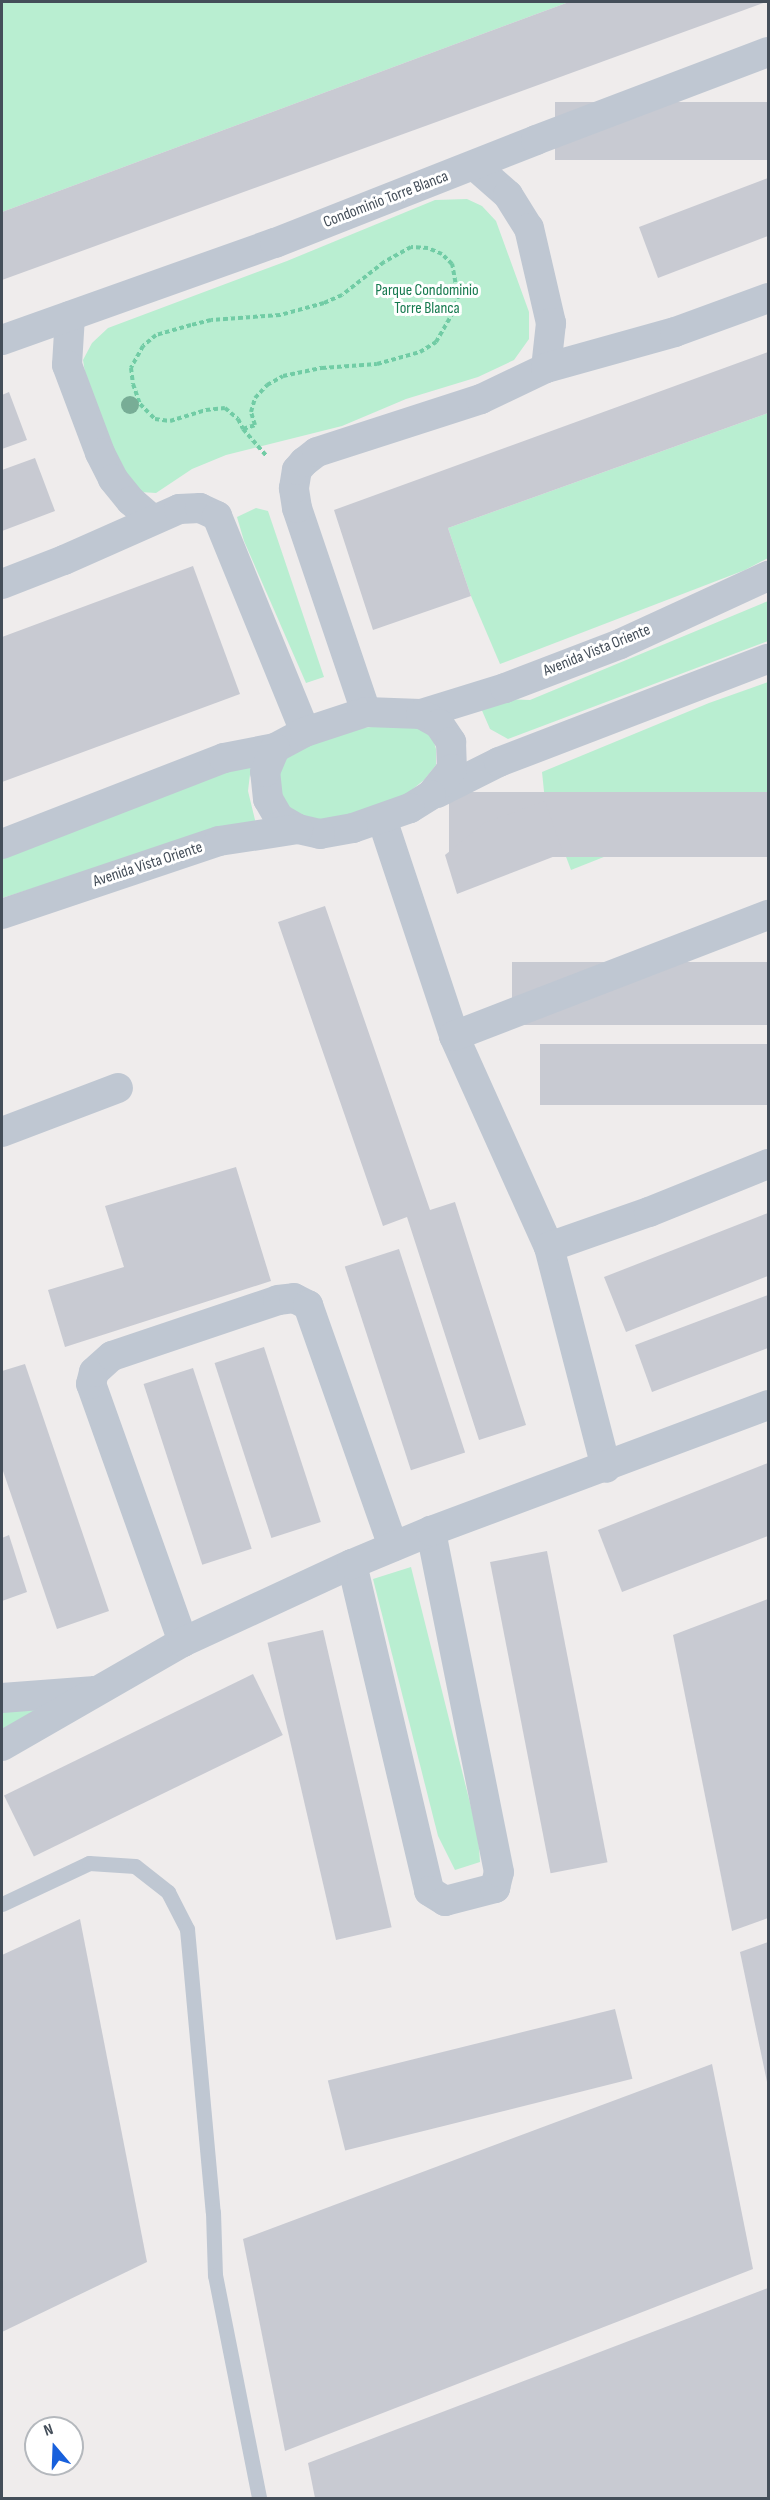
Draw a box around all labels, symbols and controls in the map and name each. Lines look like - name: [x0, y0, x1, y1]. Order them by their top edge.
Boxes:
- street label: Condominio Torre Blanca: [321, 167, 451, 233]
- park label: Parque Condominio Torre Blanca: [375, 281, 479, 319]
- street label: Avenida Vista Oriente: [541, 621, 653, 681]
- street label: Avenida Vista Oriente: [91, 838, 205, 892]
- north arrow: [24, 2416, 84, 2476]
- text: N: [41, 2420, 56, 2441]

